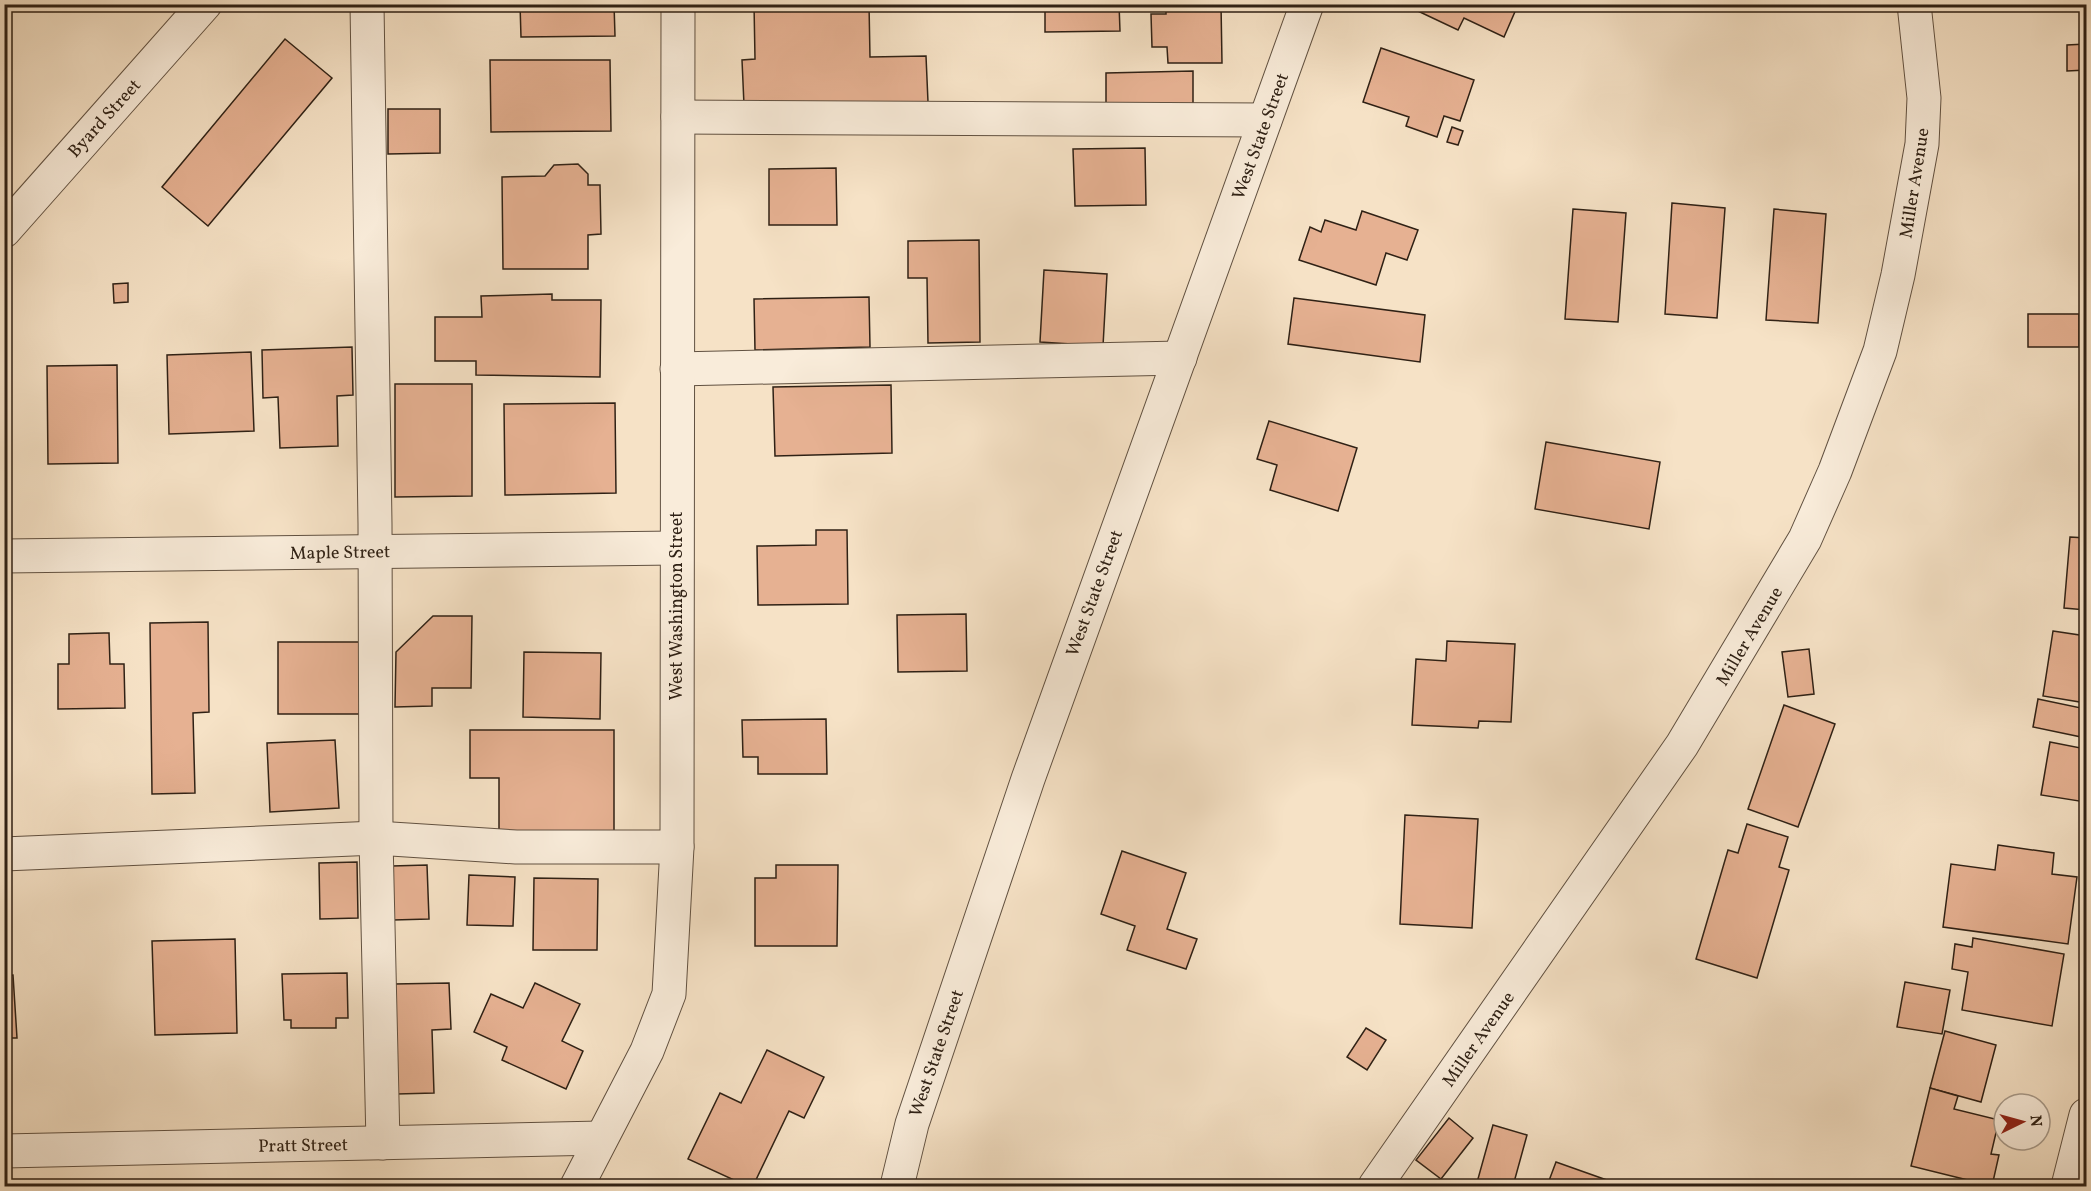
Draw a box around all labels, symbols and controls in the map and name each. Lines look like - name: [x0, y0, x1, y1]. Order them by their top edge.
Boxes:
- street label: West State Street: [1227, 70, 1296, 203]
- street label: Byard Street: [63, 74, 147, 164]
- street label: Miller Avenue: [1894, 126, 1937, 240]
- street label: West Washington Street: [665, 511, 690, 701]
- street label: West State Street: [1061, 527, 1130, 660]
- street label: Maple Street: [290, 540, 391, 567]
- street label: Miller Avenue: [1711, 583, 1790, 691]
- street label: West State Street: [904, 986, 971, 1121]
- street label: Miller Avenue: [1437, 987, 1521, 1093]
- north arrow: [1992, 1092, 2052, 1152]
- text: N: [2023, 1114, 2046, 1128]
- street label: Pratt Street: [258, 1133, 348, 1160]

